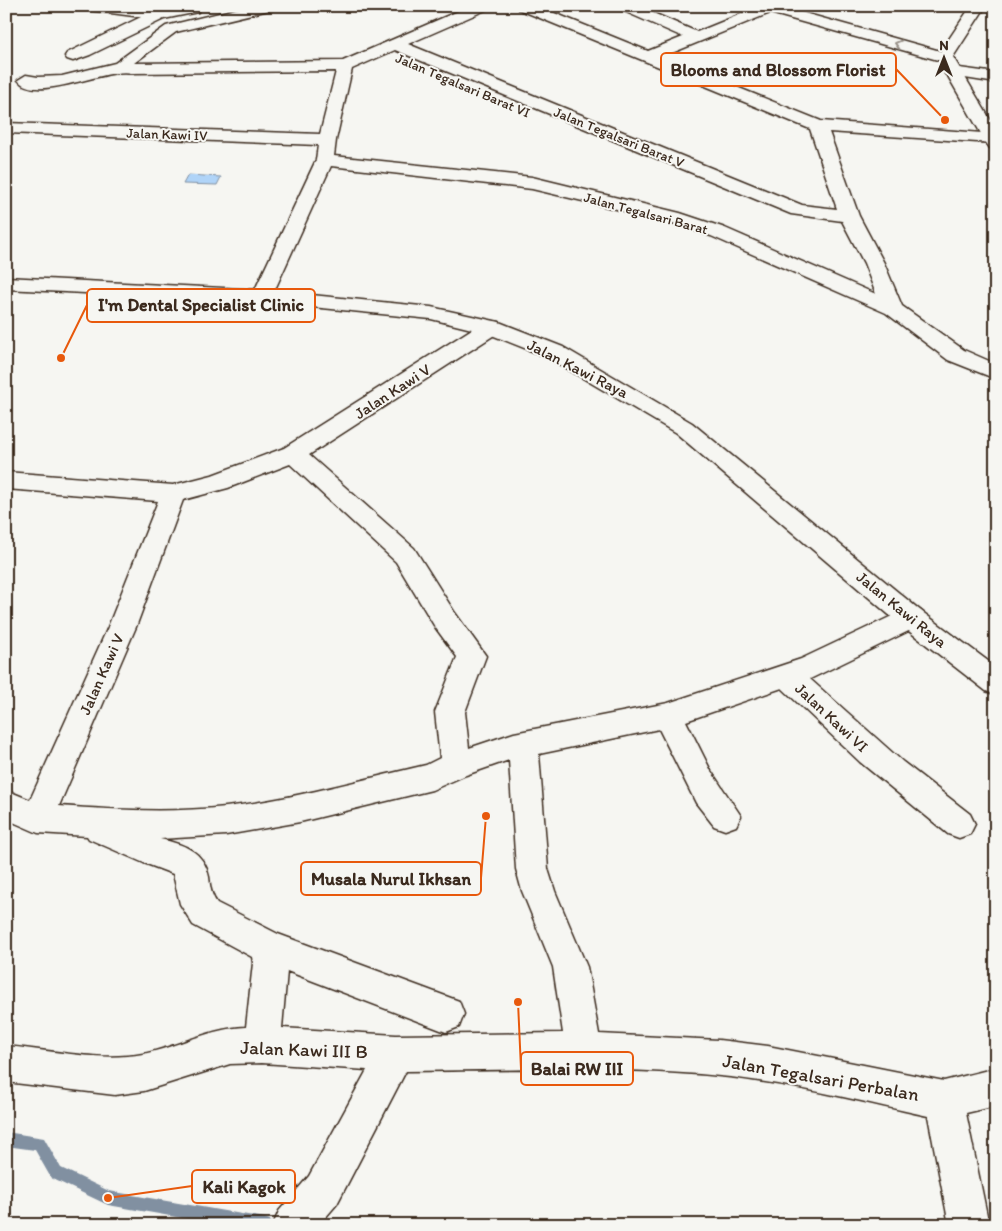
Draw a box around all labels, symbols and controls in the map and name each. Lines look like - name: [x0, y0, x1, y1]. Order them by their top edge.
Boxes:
- north arrow: [920, 32, 970, 82]
- text: N: [939, 37, 949, 54]
- one-way arrow: [895, 40, 903, 50]
- street label: Jalan Tegalsari Barat VI: [393, 49, 533, 121]
- callout: Blooms and Blossom Florist: [661, 53, 896, 86]
- text: Blooms and Blossom Florist: [671, 59, 886, 81]
- street label: Jalan Tegalsari Barat V: [551, 104, 687, 172]
- street label: Jalan Kawi IV: [126, 125, 209, 144]
- street label: Jalan Tegalsari Barat: [582, 189, 710, 238]
- callout: I'm Dental Specialist Clinic: [87, 289, 315, 322]
- text: I'm Dental Specialist Clinic: [98, 294, 305, 316]
- street label: Jalan Kawi Raya: [524, 335, 632, 402]
- street label: Jalan Kawi V: [351, 360, 434, 423]
- street label: Jalan Kawi Raya: [853, 567, 951, 652]
- street label: Jalan Kawi V: [75, 630, 128, 718]
- street label: Jalan Kawi VI: [791, 679, 872, 756]
- callout: Musala Nurul Ikhsan: [301, 862, 481, 895]
- text: Musala Nurul Ikhsan: [311, 868, 471, 890]
- street label: Jalan Kawi III B: [240, 1036, 368, 1063]
- street label: Jalan Tegalsari Perbalan: [721, 1049, 921, 1106]
- callout: Balai RW III: [521, 1052, 633, 1085]
- text: Balai RW III: [531, 1058, 623, 1080]
- callout: Kali Kagok: [192, 1170, 295, 1203]
- text: Kali Kagok: [203, 1176, 286, 1198]

